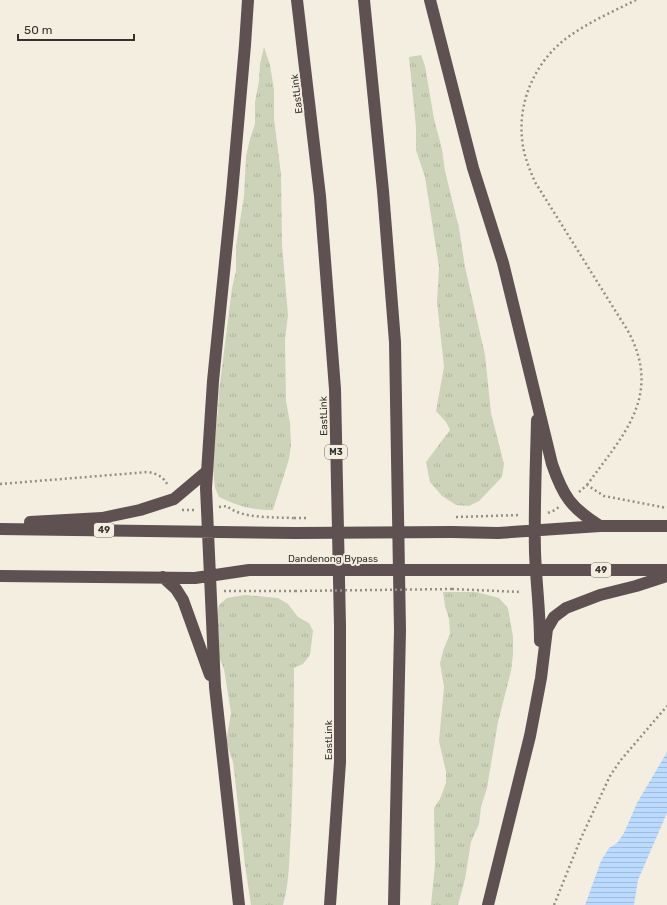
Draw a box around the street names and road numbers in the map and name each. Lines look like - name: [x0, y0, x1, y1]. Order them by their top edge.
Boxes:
- street label: EastLink: [289, 73, 305, 114]
- street label: EastLink: [318, 395, 330, 436]
- road number: M3: [325, 445, 347, 459]
- road number: 49: [94, 523, 114, 537]
- street label: Dandenong Bypass: [288, 553, 378, 565]
- road number: 49: [591, 563, 611, 577]
- street label: EastLink: [323, 719, 335, 760]

